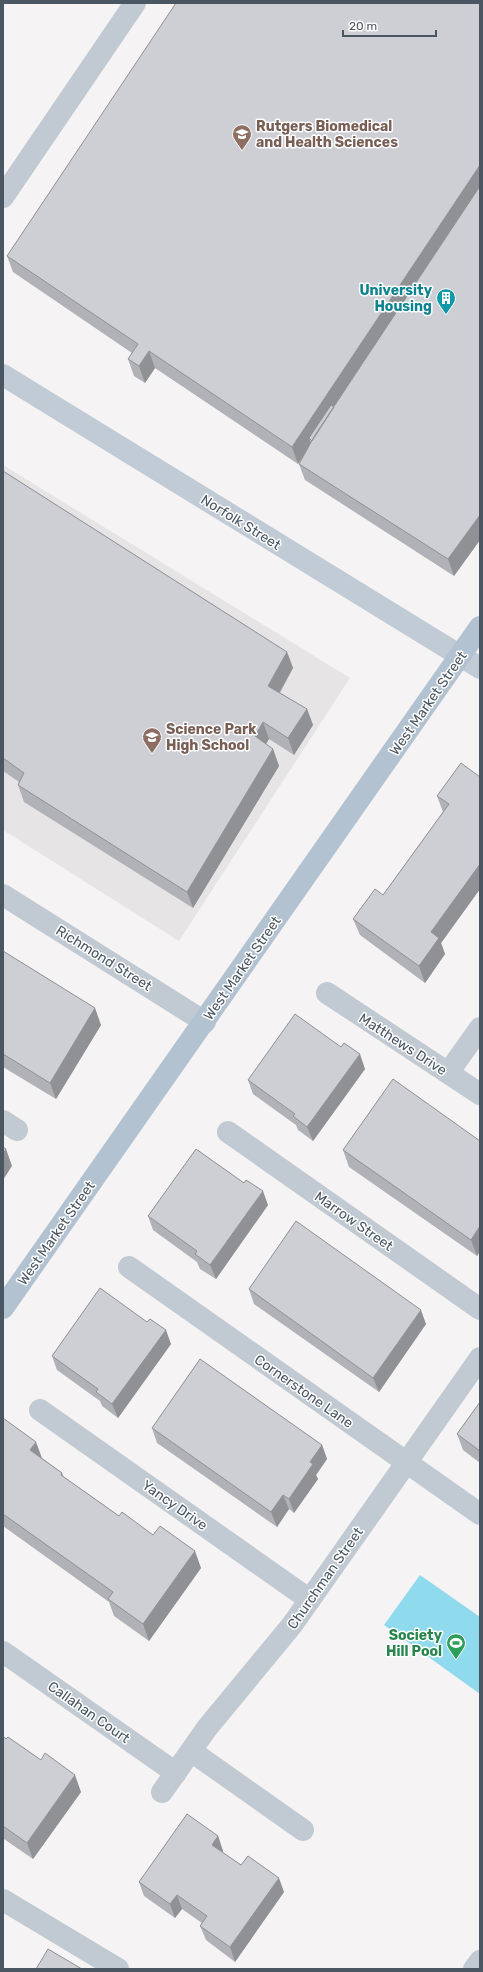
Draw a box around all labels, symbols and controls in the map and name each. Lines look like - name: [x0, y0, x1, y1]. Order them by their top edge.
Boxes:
- scale bar: [343, 12, 436, 38]
- text: 20 m: [349, 19, 377, 33]
- place label: Rutgers Biomedical and Health Sciences: [256, 118, 398, 151]
- school or university icon: Rutgers Biomedical and Health Sciences: [231, 123, 253, 151]
- place label: University Housing: [359, 282, 433, 315]
- building icon: University Housing: [435, 287, 457, 315]
- street label: Norfolk Street: [198, 491, 284, 554]
- street label: West Market Street: [386, 648, 471, 759]
- place label: Science Park High School: [166, 721, 257, 754]
- school or university icon: Science Park High School: [141, 726, 163, 754]
- street label: West Market Street: [200, 913, 285, 1024]
- street label: Richmond Street: [53, 922, 155, 995]
- street label: Matthews Drive: [356, 1010, 450, 1079]
- street label: West Market Street: [14, 1178, 99, 1289]
- street label: Marrow Street: [311, 1188, 397, 1255]
- street label: Cornerstone Lane: [251, 1351, 356, 1432]
- street label: Yancy Drive: [139, 1477, 211, 1534]
- street label: Churchman Street: [284, 1524, 367, 1632]
- place label: Society Hill Pool: [386, 1627, 443, 1660]
- sports icon: Society Hill Pool: [445, 1632, 467, 1660]
- street label: Callahan Court: [44, 1678, 133, 1747]

